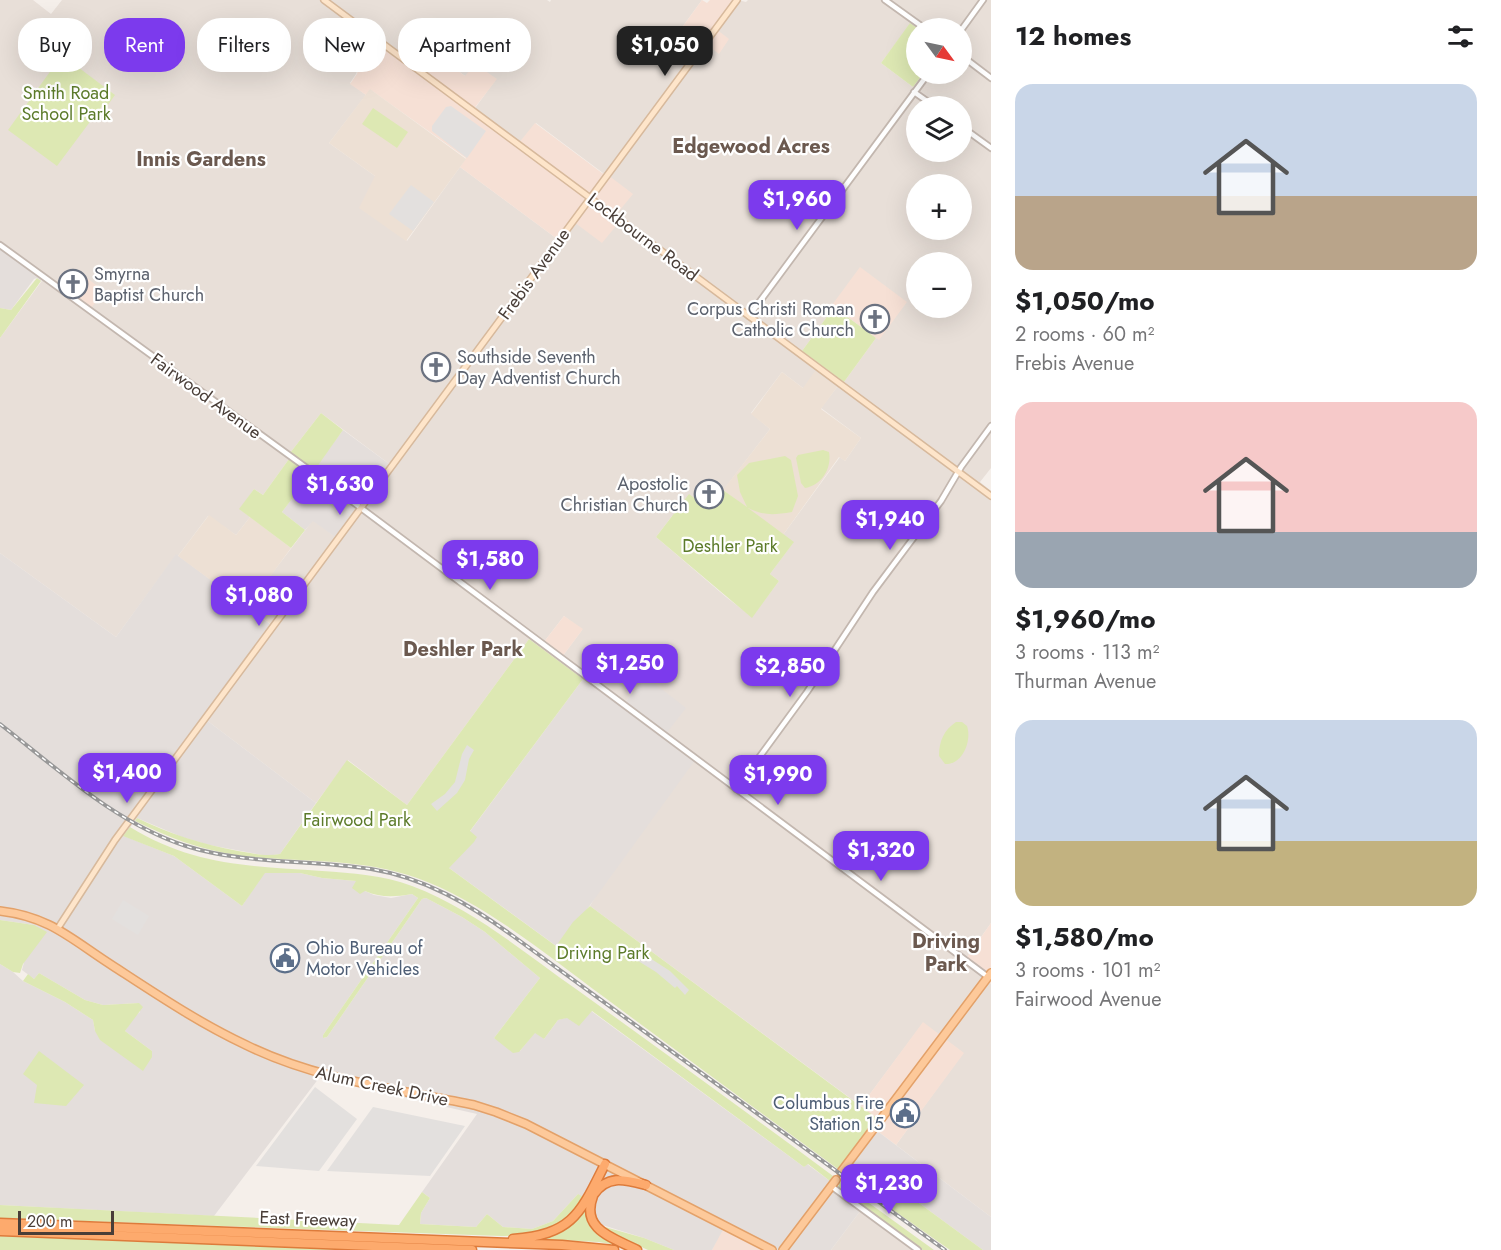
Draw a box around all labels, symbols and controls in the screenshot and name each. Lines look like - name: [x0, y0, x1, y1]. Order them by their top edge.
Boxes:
- text: 12 homes: [1015, 17, 1131, 55]
- chip: Buy: [18, 18, 92, 72]
- chip: Rent: [104, 18, 185, 72]
- chip: Filters: [197, 18, 291, 72]
- chip: New: [303, 18, 386, 72]
- chip: Apartment: [398, 18, 531, 72]
- north arrow: [906, 18, 972, 84]
- map controls: [906, 18, 972, 318]
- icon: filters: [1444, 20, 1477, 53]
- pin: $1,050: [616, 26, 714, 77]
- text: $1,050: [631, 31, 699, 60]
- park label: Smith Road School Park: [21, 80, 111, 127]
- button: layers: [906, 96, 972, 162]
- icon: home: [1192, 123, 1300, 231]
- district label: Edgewood Acres: [672, 132, 830, 161]
- district label: Innis Gardens: [136, 145, 266, 174]
- button: +: [906, 174, 972, 240]
- pin: $1,960: [748, 180, 846, 231]
- text: $1,960: [762, 185, 832, 214]
- street label: Lockbourne Road: [582, 187, 704, 287]
- street label: Frebis Avenue: [492, 223, 576, 325]
- button: −: [906, 252, 972, 318]
- place label: Smyrna Baptist Church: [94, 261, 204, 308]
- church icon: Smyrna Baptist Church: [57, 268, 89, 300]
- text: $1,050/mo: [1015, 282, 1155, 320]
- place label: Corpus Christi Roman Catholic Church: [687, 296, 854, 343]
- church icon: Corpus Christi Roman Catholic Church: [859, 303, 891, 335]
- text: 2 rooms · 60 m²: [1015, 320, 1154, 349]
- place label: Southside Seventh Day Adventist Church: [457, 344, 621, 391]
- street label: Fairwood Avenue: [145, 347, 267, 445]
- text: Frebis Avenue: [1015, 349, 1134, 378]
- church icon: Southside Seventh Day Adventist Church: [420, 351, 452, 383]
- icon: home: [1192, 441, 1300, 549]
- pin: $1,630: [291, 465, 389, 516]
- text: $1,630: [306, 470, 374, 499]
- place label: Apostolic Christian Church: [560, 471, 688, 518]
- church icon: Apostolic Christian Church: [693, 478, 725, 510]
- pin: $1,940: [841, 500, 939, 551]
- text: $1,940: [855, 505, 925, 534]
- park label: Deshler Park: [682, 533, 778, 559]
- pin: $1,580: [441, 540, 539, 591]
- text: $1,580: [456, 545, 524, 574]
- pin: $1,080: [210, 576, 308, 627]
- text: $1,080: [225, 581, 293, 610]
- text: $1,960/mo: [1015, 600, 1155, 638]
- district label: Deshler Park: [403, 635, 524, 664]
- text: 3 rooms · 113 m²: [1015, 638, 1159, 667]
- pin: $1,250: [581, 644, 679, 695]
- pin: $2,850: [741, 647, 839, 698]
- text: $1,250: [596, 649, 664, 678]
- text: $2,850: [755, 652, 825, 681]
- text: Thurman Avenue: [1015, 667, 1156, 696]
- pin: $1,400: [78, 753, 176, 804]
- pin: $1,990: [729, 755, 827, 806]
- text: $1,400: [92, 758, 162, 787]
- icon: home: [1192, 759, 1300, 867]
- text: $1,990: [743, 760, 813, 789]
- park label: Fairwood Park: [303, 807, 411, 833]
- pin: $1,320: [832, 831, 930, 882]
- text: $1,320: [847, 836, 915, 865]
- text: $1,580/mo: [1015, 918, 1154, 956]
- district label: Driving Park: [912, 927, 980, 979]
- place label: Ohio Bureau of Motor Vehicles: [306, 935, 424, 982]
- park label: Driving Park: [557, 940, 650, 966]
- public building icon: Ohio Bureau of Motor Vehicles: [269, 942, 301, 974]
- text: 3 rooms · 101 m²: [1015, 956, 1161, 985]
- text: Fairwood Avenue: [1015, 985, 1162, 1014]
- street label: Alum Creek Drive: [313, 1059, 451, 1113]
- place label: Columbus Fire Station 15: [773, 1090, 884, 1137]
- public building icon: Columbus Fire Station 15: [889, 1097, 921, 1129]
- pin: $1,230: [840, 1164, 938, 1215]
- text: $1,230: [855, 1169, 923, 1198]
- street label: East Freeway: [259, 1204, 357, 1234]
- scale bar: [18, 1208, 114, 1236]
- text: 200 m: [27, 1210, 73, 1233]

